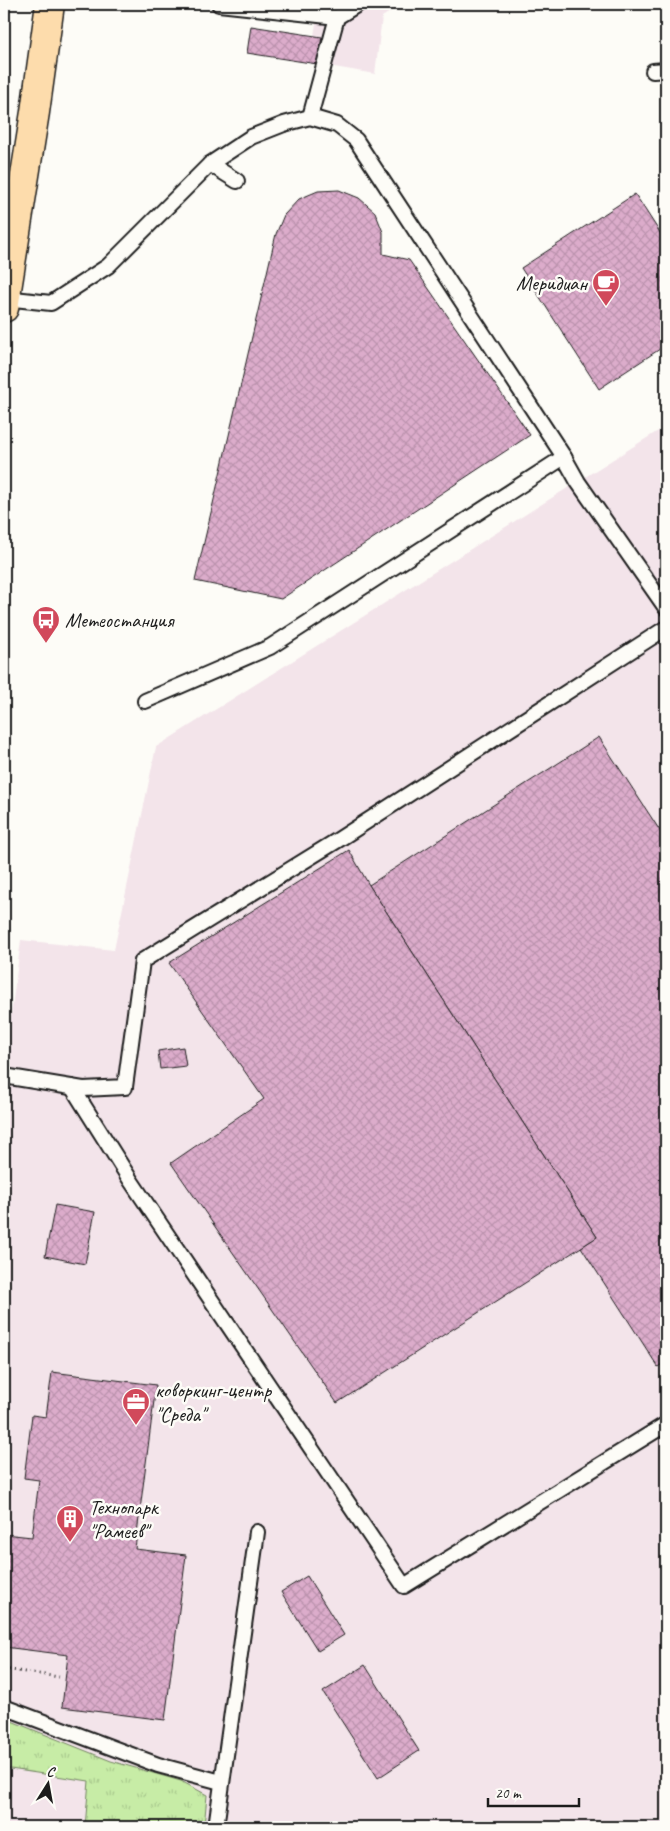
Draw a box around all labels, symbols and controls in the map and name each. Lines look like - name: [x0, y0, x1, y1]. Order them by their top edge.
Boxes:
- cafe icon: Меридиан: [591, 268, 621, 307]
- place label: Меридиан: [516, 270, 588, 296]
- bus stop icon: Метеостанция: [31, 605, 61, 644]
- place label: Метеостанция: [65, 607, 175, 633]
- place label: коворкинг-центр "Среда": [155, 1377, 272, 1427]
- office icon: коворкинг-центр "Среда": [121, 1387, 151, 1426]
- place label: Технопарк "Рамеев": [89, 1494, 160, 1544]
- building icon: Технопарк "Рамеев": [55, 1504, 85, 1543]
- north arrow: [22, 1758, 72, 1808]
- text: С: [45, 1763, 57, 1781]
- scale bar: [488, 1776, 579, 1808]
- text: 20 m: [495, 1784, 522, 1803]

